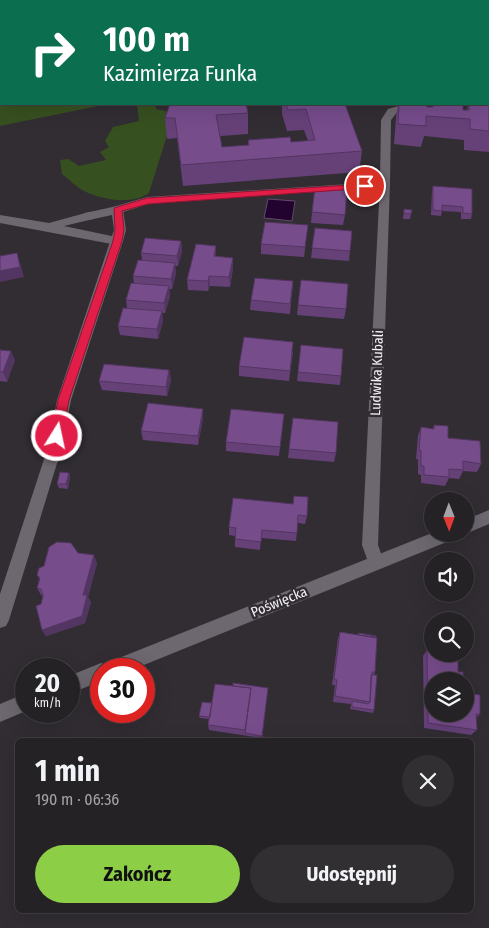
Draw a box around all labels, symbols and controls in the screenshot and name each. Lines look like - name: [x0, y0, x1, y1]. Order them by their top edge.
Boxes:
- text: 100 m: [103, 18, 190, 60]
- icon: right: [20, 20, 85, 85]
- text: Kazimierza Funka: [103, 60, 257, 87]
- pin: [344, 165, 386, 207]
- icon: arrive: [351, 172, 379, 200]
- street label: Ludwika Kubali: [367, 330, 387, 416]
- position arrow: [30, 409, 82, 461]
- north arrow: [424, 492, 474, 542]
- map controls: [424, 492, 474, 722]
- button: sound: [424, 552, 474, 602]
- street label: Poświęcka: [248, 583, 310, 621]
- button: search: [424, 612, 474, 662]
- speed limit sign: 30: [90, 658, 155, 723]
- text: 20: [35, 669, 60, 699]
- button: layers: [424, 672, 474, 722]
- text: km/h: [34, 696, 61, 710]
- text: 1 min: [35, 753, 100, 789]
- button: close: [402, 755, 454, 807]
- text: 190 m · 06:36: [35, 790, 119, 809]
- button: Zakończ: [35, 845, 240, 903]
- button: Udostępnij: [250, 845, 454, 903]

